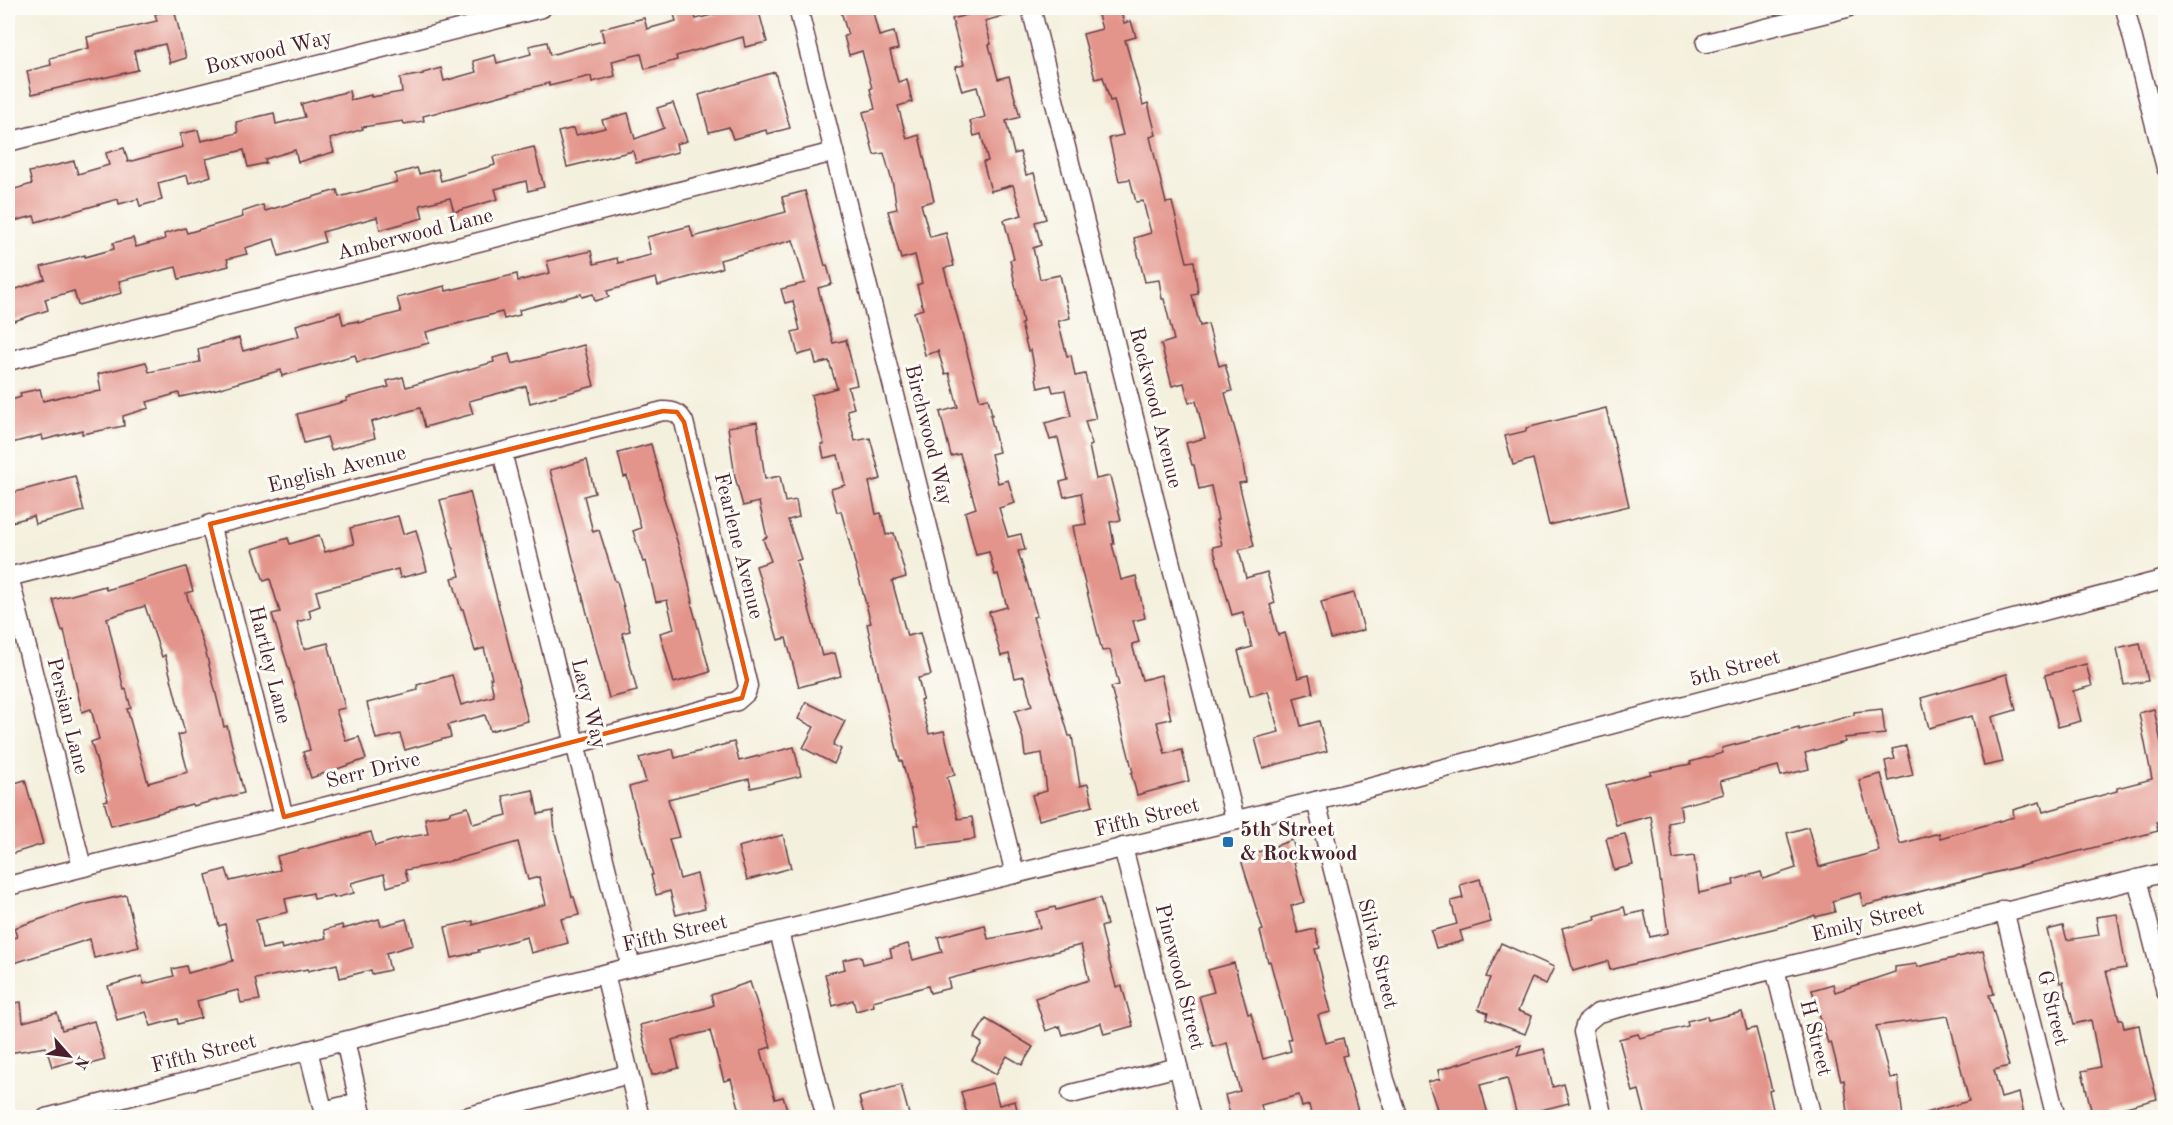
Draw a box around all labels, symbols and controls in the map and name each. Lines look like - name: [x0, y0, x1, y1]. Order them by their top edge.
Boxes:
- street label: Boxwood Way: [203, 27, 335, 79]
- street label: Amberwood Lane: [335, 205, 495, 265]
- street label: Rockwood Avenue: [1125, 325, 1185, 491]
- street label: Birchwood Way: [900, 362, 956, 508]
- street label: English Avenue: [266, 443, 408, 497]
- street label: Fearlene Avenue: [710, 471, 766, 621]
- street label: Hartley Lane: [244, 604, 294, 726]
- street label: 5th Street: [1688, 647, 1782, 691]
- street label: Persian Lane: [42, 656, 92, 776]
- street label: Lacy Way: [567, 657, 609, 751]
- street label: Serr Drive: [324, 749, 422, 793]
- street label: Fifth Street: [1092, 795, 1202, 841]
- place label: 5th Street & Rockwood: [1240, 820, 1357, 865]
- marker: 5th Street & Rockwood: [1221, 835, 1235, 849]
- street label: Silvia Street: [1353, 897, 1401, 1011]
- street label: Emily Street: [1810, 898, 1926, 946]
- street label: Pinewood Street: [1151, 902, 1207, 1052]
- street label: Fifth Street: [620, 912, 730, 956]
- street label: G Street: [2033, 968, 2071, 1048]
- street label: H Street: [1795, 998, 1835, 1078]
- north arrow: [39, 1026, 99, 1086]
- street label: Fifth Street: [149, 1031, 259, 1077]
- text: N: [70, 1053, 90, 1072]

